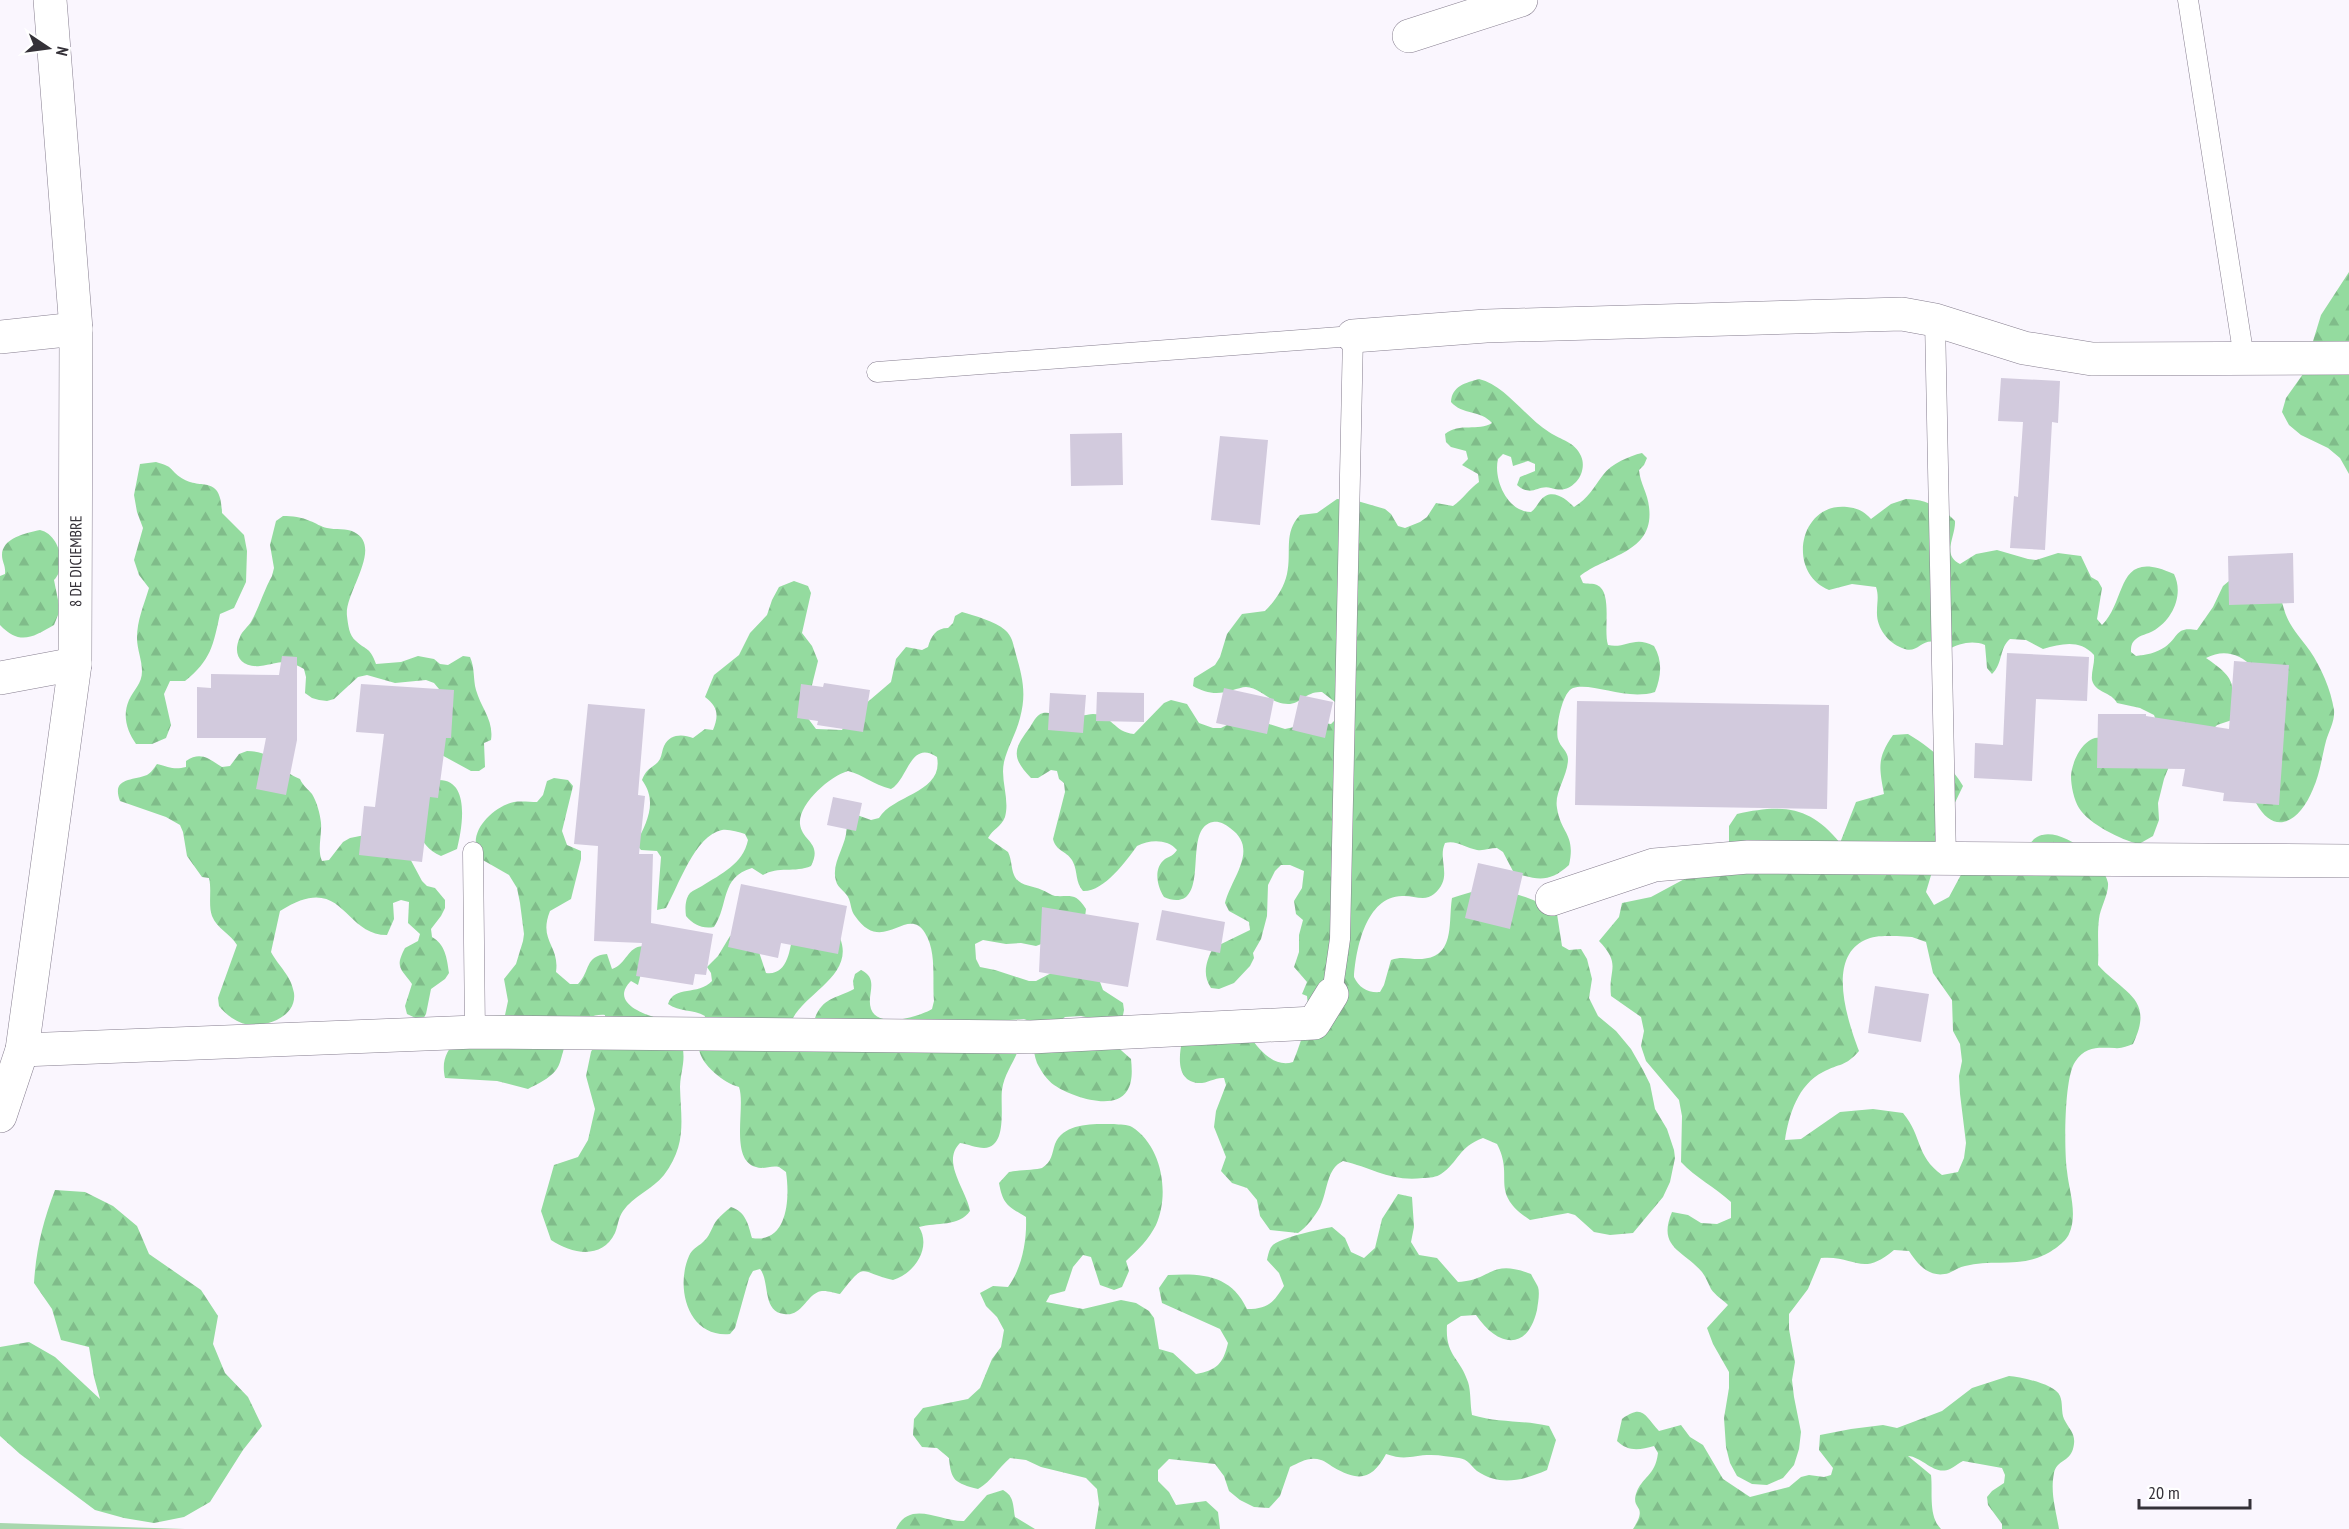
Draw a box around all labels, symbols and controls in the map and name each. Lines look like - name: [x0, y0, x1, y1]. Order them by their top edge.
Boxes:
- north arrow: [18, 18, 78, 78]
- text: N: [52, 45, 73, 58]
- street label: 8 DE DICIEMBRE: [65, 515, 85, 607]
- scale bar: [2139, 1472, 2250, 1510]
- text: 20 m: [2148, 1481, 2180, 1504]

